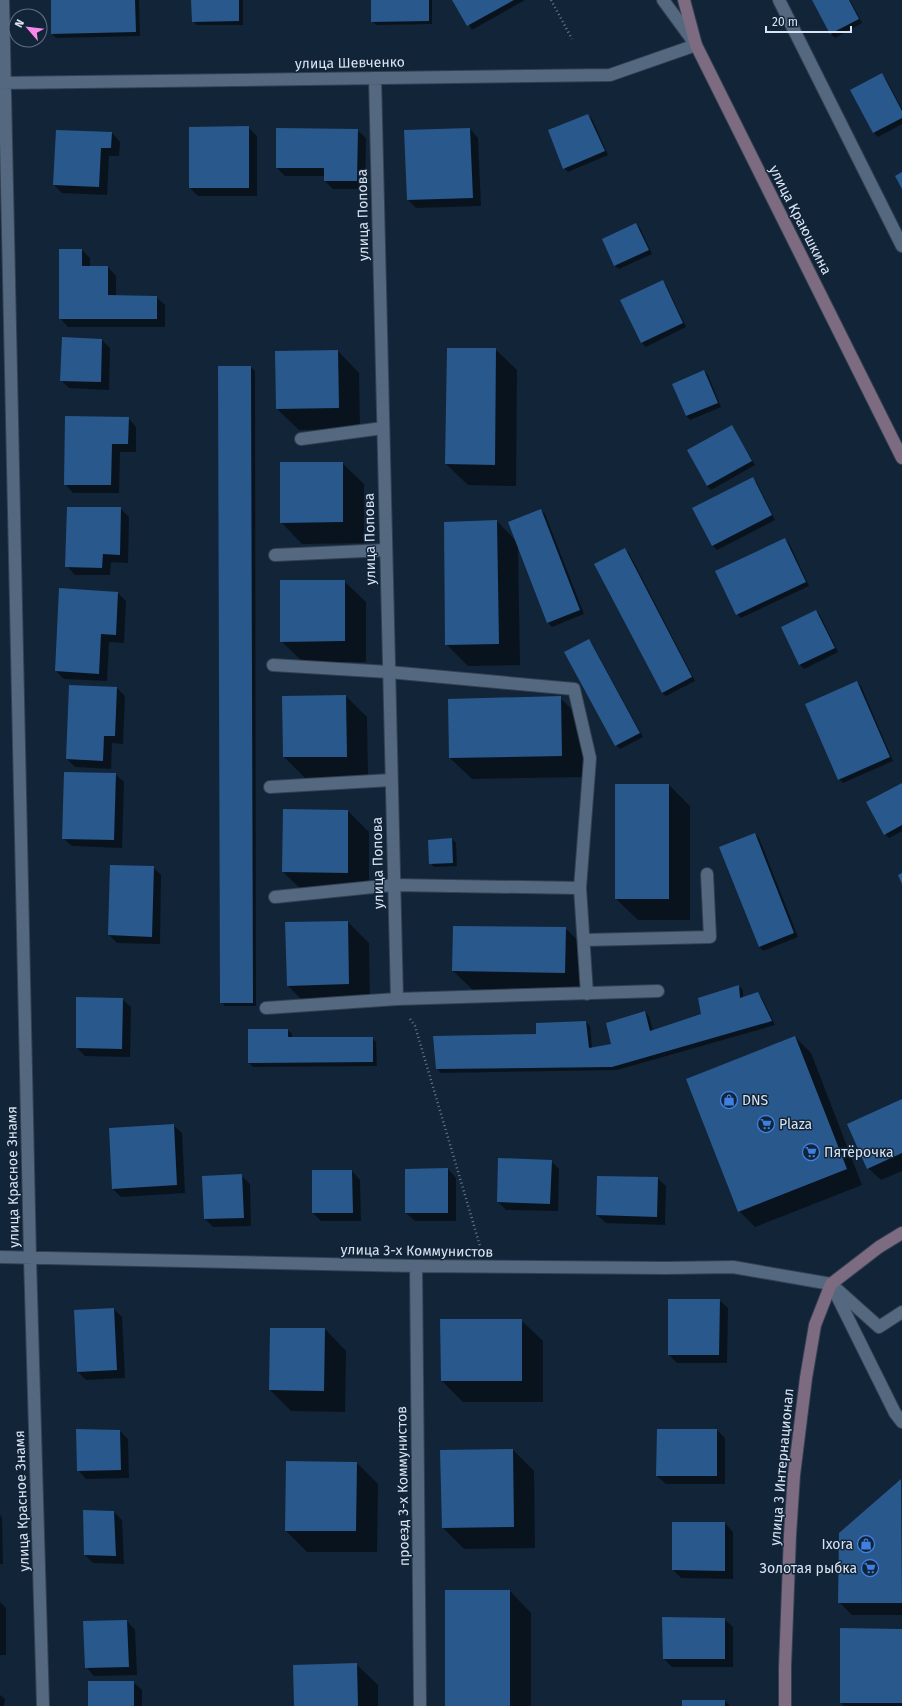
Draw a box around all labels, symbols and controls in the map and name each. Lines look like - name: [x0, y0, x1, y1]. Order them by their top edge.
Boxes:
- north arrow: [8, 8, 48, 48]
- scale bar: [766, 8, 851, 34]
- text: 20 m: [772, 15, 798, 29]
- text: N: [12, 17, 27, 30]
- street label: улица Шевченко: [295, 54, 405, 72]
- street label: улица Краюшкина: [765, 162, 835, 278]
- street label: улица Попова: [354, 169, 372, 261]
- street label: улица Попова: [361, 493, 379, 585]
- street label: улица Попова: [369, 817, 387, 909]
- shop icon: DNS: [719, 1090, 739, 1110]
- place label: DNS: [742, 1092, 769, 1109]
- street label: улица Красное Знамя: [3, 1106, 23, 1248]
- supermarket icon: Plaza: [756, 1114, 776, 1134]
- place label: Plaza: [779, 1116, 812, 1133]
- supermarket icon: Пятёрочка: [801, 1142, 821, 1162]
- place label: Пятёрочка: [824, 1144, 894, 1161]
- street label: улица 3-х Коммунистов: [341, 1241, 494, 1261]
- street label: улица 3 Интернационал: [767, 1388, 797, 1546]
- street label: проезд 3-х Коммунистов: [393, 1406, 413, 1566]
- street label: улица Красное Знамя: [11, 1430, 33, 1572]
- shop icon: Ixora: [856, 1534, 876, 1554]
- place label: Ixora: [822, 1536, 853, 1553]
- supermarket icon: Золотая рыбка: [860, 1558, 880, 1578]
- place label: Золотая рыбка: [760, 1560, 857, 1577]

